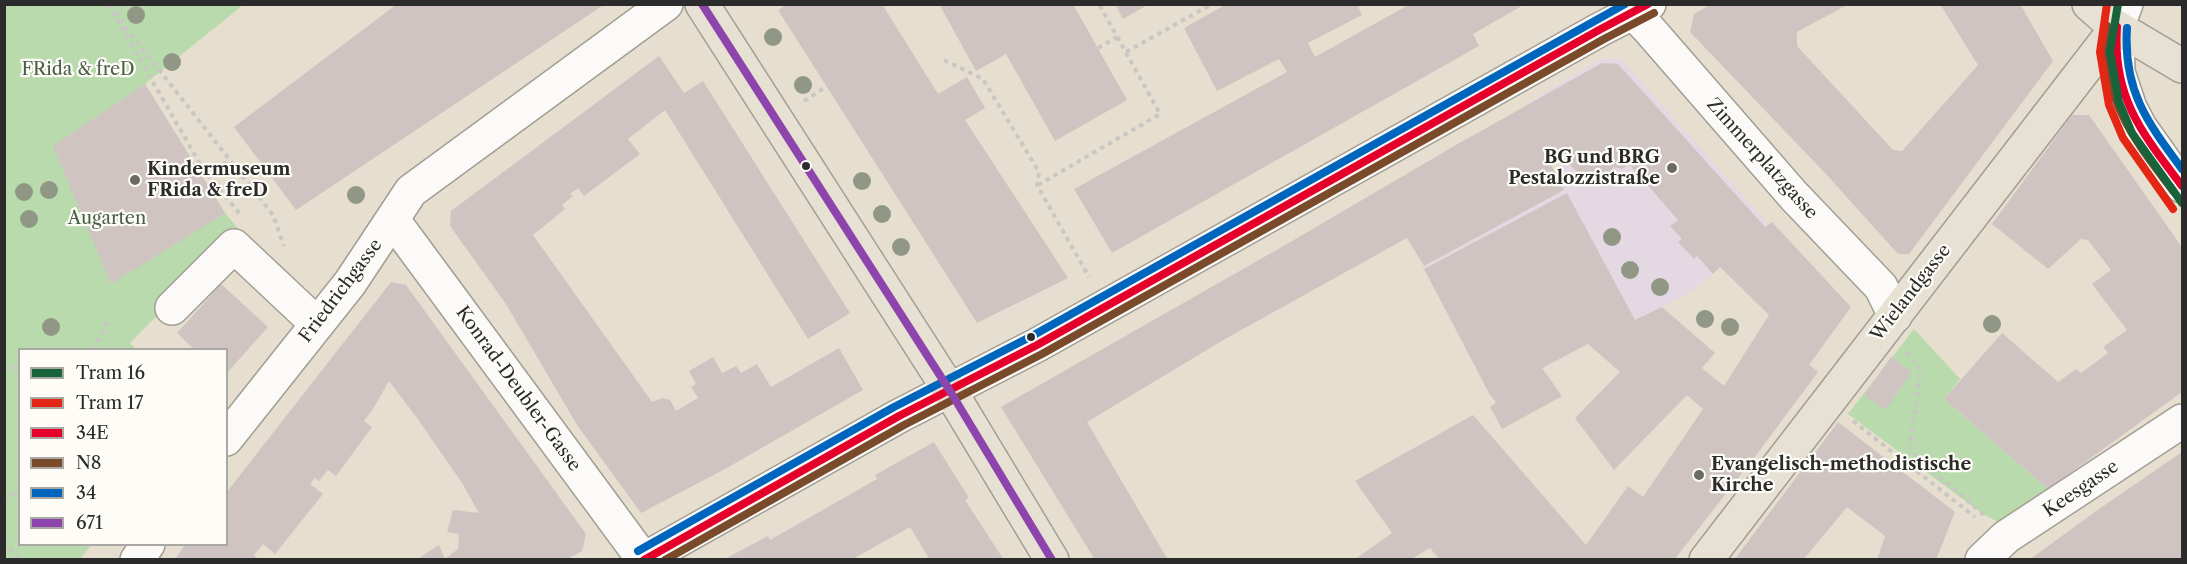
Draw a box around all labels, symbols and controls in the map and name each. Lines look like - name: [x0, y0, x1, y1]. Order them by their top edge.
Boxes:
- park label: FRida & freD: [21, 59, 135, 81]
- street label: Zimmerplatzgasse: [1702, 94, 1822, 224]
- place label: BG und BRG Pestalozzistraße: [1508, 147, 1660, 190]
- place label: Kindermuseum FRida & freD: [147, 159, 290, 201]
- unlabelled marker: [800, 160, 812, 172]
- marker: BG und BRG Pestalozzistraße: [1665, 161, 1679, 175]
- marker: Kindermuseum FRida & freD: [128, 173, 142, 187]
- park label: Augarten: [68, 208, 146, 230]
- street label: Friedrichgasse: [295, 235, 387, 347]
- street label: Wielandgasse: [1866, 240, 1956, 346]
- street label: Konrad-Deubler-Gasse: [451, 302, 585, 476]
- unlabelled marker: [1025, 331, 1037, 343]
- legend: [18, 348, 228, 546]
- text: Tram 16: [76, 362, 145, 384]
- text: Tram 17: [76, 392, 143, 414]
- text: 34E: [76, 422, 109, 444]
- text: N8: [76, 452, 102, 474]
- place label: Evangelisch-methodistische Kirche: [1711, 454, 1971, 496]
- street label: Keesgasse: [2039, 456, 2123, 522]
- marker: Evangelisch-methodistische Kirche: [1692, 468, 1706, 482]
- text: 34: [76, 482, 96, 504]
- text: 671: [76, 512, 103, 534]

